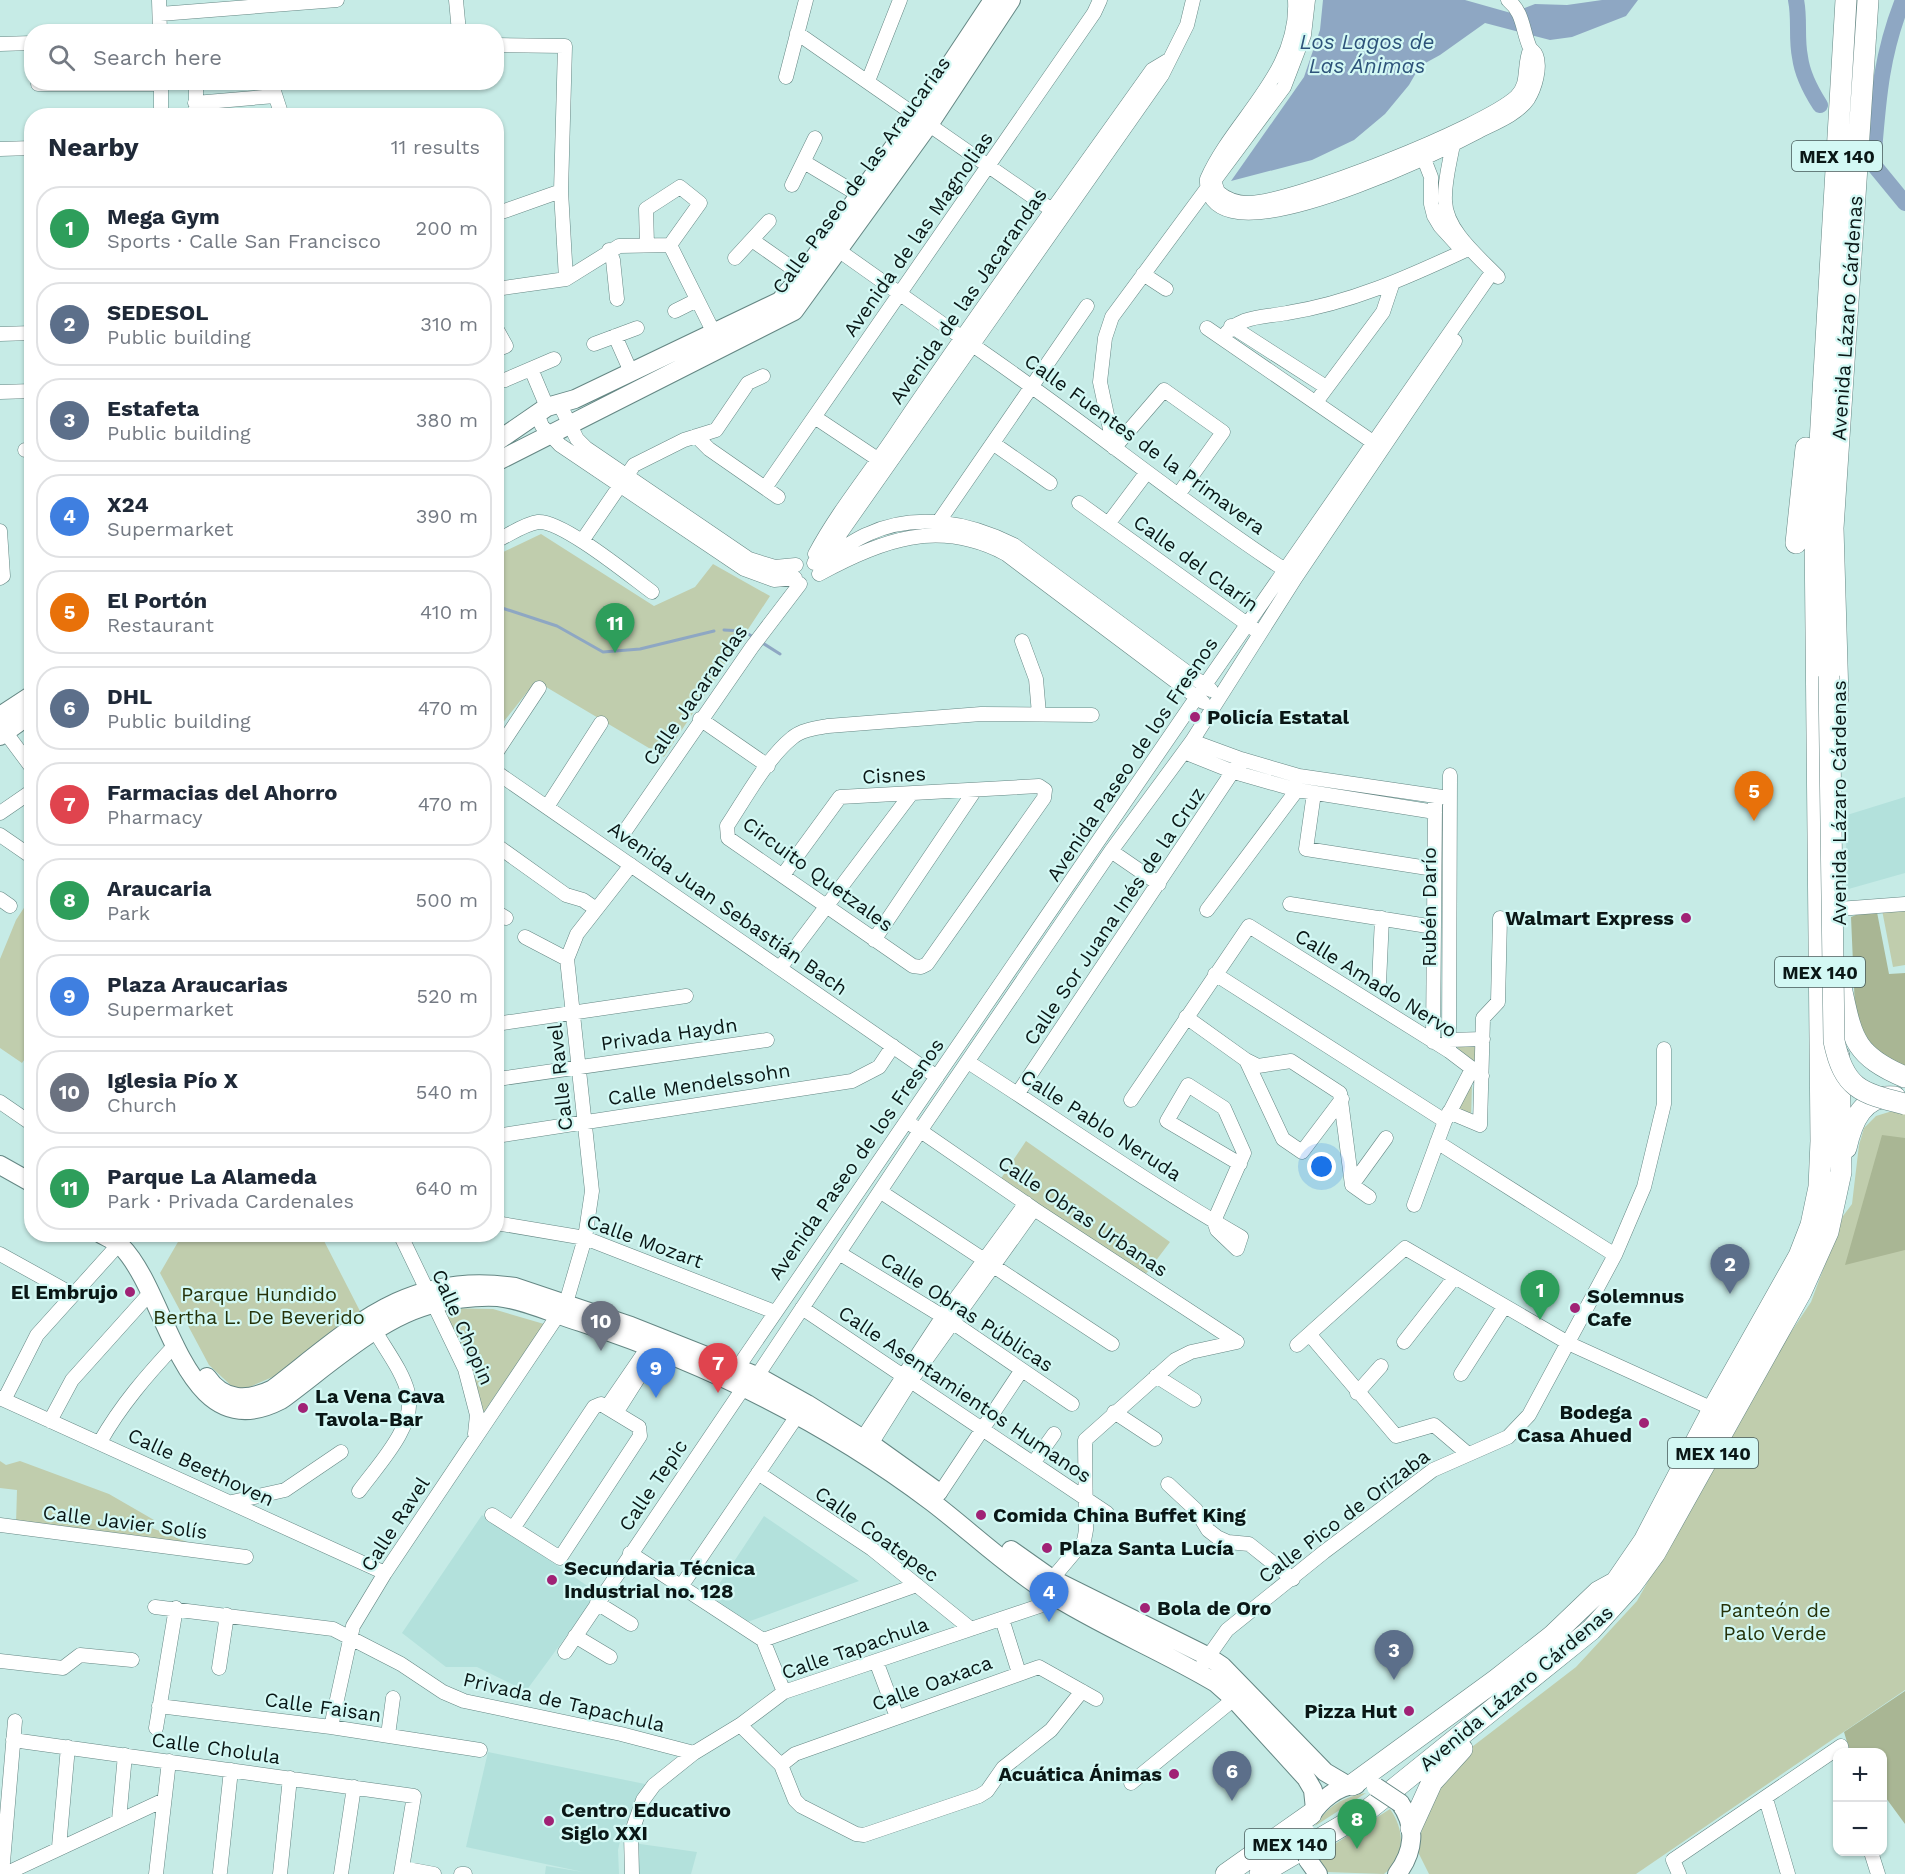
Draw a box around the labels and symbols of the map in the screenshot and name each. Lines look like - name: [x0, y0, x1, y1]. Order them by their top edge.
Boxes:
- water label: Los Lagos de Las Ánimas: [1299, 29, 1435, 78]
- street label: Calle Paseo de las Araucarias: [767, 52, 955, 298]
- street label: Avenida de las Magnolias: [838, 127, 998, 341]
- road number: MEX 140: [1792, 141, 1882, 171]
- street label: Avenida de las Jacarandas: [884, 183, 1052, 409]
- street label: Avenida Lázaro Cárdenas: [1826, 195, 1868, 441]
- street label: Calle Fuentes de la Primavera: [1020, 348, 1270, 540]
- street label: Calle del Clarín: [1129, 510, 1263, 616]
- pin: 11: [596, 604, 634, 653]
- street label: Calle Jacarandas: [638, 620, 752, 770]
- street label: Avenida Paseo de los Fresnos: [1041, 632, 1223, 886]
- street label: Avenida Lázaro Cárdenas: [1827, 680, 1851, 926]
- place label: Policía Estatal: [1207, 705, 1350, 729]
- marker: Policía Estatal: [1188, 710, 1202, 724]
- street label: Cisnes: [861, 761, 927, 789]
- pin: 5: [1734, 772, 1774, 821]
- street label: Calle Sor Juana Inés de la Cruz: [1018, 782, 1210, 1050]
- street label: Circuito Quetzales: [738, 811, 898, 937]
- street label: Avenida Juan Sebastián Bach: [604, 816, 852, 1000]
- street label: Rubén Darío: [1417, 847, 1441, 967]
- place label: Walmart Express: [1505, 906, 1674, 930]
- marker: Walmart Express: [1679, 911, 1693, 925]
- street label: Calle Amado Nervo: [1291, 923, 1461, 1043]
- road number: MEX 140: [1775, 957, 1865, 987]
- street label: Privada Haydn: [599, 1013, 739, 1055]
- street label: Calle Ravel: [542, 1022, 578, 1132]
- street label: Avenida Paseo de los Fresnos: [763, 1034, 949, 1284]
- street label: Calle Mendelssohn: [606, 1058, 792, 1110]
- street label: Calle Pablo Neruda: [1016, 1064, 1186, 1186]
- street label: Calle Obras Urbanas: [993, 1150, 1173, 1282]
- your location: [1307, 1152, 1336, 1181]
- street label: Calle Mozart: [583, 1209, 707, 1273]
- pin: 2: [1710, 1244, 1750, 1294]
- street label: Calle Obras Públicas: [876, 1247, 1058, 1377]
- street label: Calle Chopin: [427, 1265, 499, 1389]
- pin: 1: [1520, 1270, 1560, 1320]
- place label: El Embrujo: [11, 1280, 118, 1304]
- park label: Parque Hundido Bertha L. De Beverido: [153, 1282, 365, 1329]
- place label: Solemnus Cafe: [1587, 1284, 1685, 1331]
- marker: El Embrujo: [123, 1285, 137, 1299]
- street label: Calle Asentamientos Humanos: [834, 1300, 1096, 1488]
- marker: Solemnus Cafe: [1568, 1301, 1582, 1315]
- pin: 10: [582, 1302, 620, 1351]
- pin: 7: [698, 1344, 738, 1393]
- pin: 9: [636, 1348, 676, 1398]
- place label: La Vena Cava Tavola-Bar: [315, 1384, 445, 1431]
- place label: Bodega Casa Ahued: [1517, 1400, 1632, 1447]
- marker: La Vena Cava Tavola-Bar: [296, 1401, 310, 1415]
- marker: Bodega Casa Ahued: [1637, 1416, 1651, 1430]
- street label: Calle Beethoven: [124, 1423, 278, 1511]
- street label: Calle Tepic: [614, 1435, 692, 1535]
- road number: MEX 140: [1668, 1438, 1758, 1468]
- street label: Calle Pico de Orizaba: [1254, 1444, 1434, 1588]
- street label: Calle Ravel: [356, 1472, 434, 1576]
- street label: Calle Coatepec: [810, 1481, 944, 1587]
- street label: Calle Javier Solís: [41, 1500, 209, 1544]
- place label: Comida China Buffet King: [993, 1503, 1247, 1527]
- marker: Comida China Buffet King: [974, 1508, 988, 1522]
- place label: Plaza Santa Lucía: [1059, 1536, 1234, 1560]
- marker: Plaza Santa Lucía: [1040, 1541, 1054, 1555]
- place label: Secundaria Técnica Industrial no. 128: [564, 1556, 756, 1603]
- pin: 4: [1030, 1572, 1068, 1622]
- marker: Secundaria Técnica Industrial no. 128: [545, 1573, 559, 1587]
- place label: Bola de Oro: [1157, 1596, 1271, 1620]
- park label: Panteón de Palo Verde: [1720, 1598, 1830, 1645]
- street label: Avenida Lázaro Cárdenas: [1414, 1600, 1618, 1776]
- marker: Bola de Oro: [1138, 1601, 1152, 1615]
- street label: Calle Tapachula: [778, 1612, 932, 1684]
- pin: 3: [1374, 1630, 1414, 1680]
- street label: Calle Oaxaca: [869, 1650, 995, 1716]
- street label: Privada de Tapachula: [461, 1667, 667, 1737]
- street label: Calle Faisan: [263, 1687, 383, 1727]
- place label: Pizza Hut: [1304, 1699, 1397, 1723]
- marker: Pizza Hut: [1402, 1704, 1416, 1718]
- street label: Calle Cholula: [150, 1727, 282, 1769]
- pin: 6: [1212, 1752, 1252, 1801]
- place label: Acuática Ánimas: [998, 1762, 1162, 1786]
- marker: Acuática Ánimas: [1167, 1767, 1181, 1781]
- place label: Centro Educativo Siglo XXI: [561, 1798, 731, 1845]
- pin: 8: [1338, 1800, 1376, 1849]
- marker: Centro Educativo Siglo XXI: [542, 1814, 556, 1828]
- road number: MEX 140: [1245, 1829, 1335, 1859]

